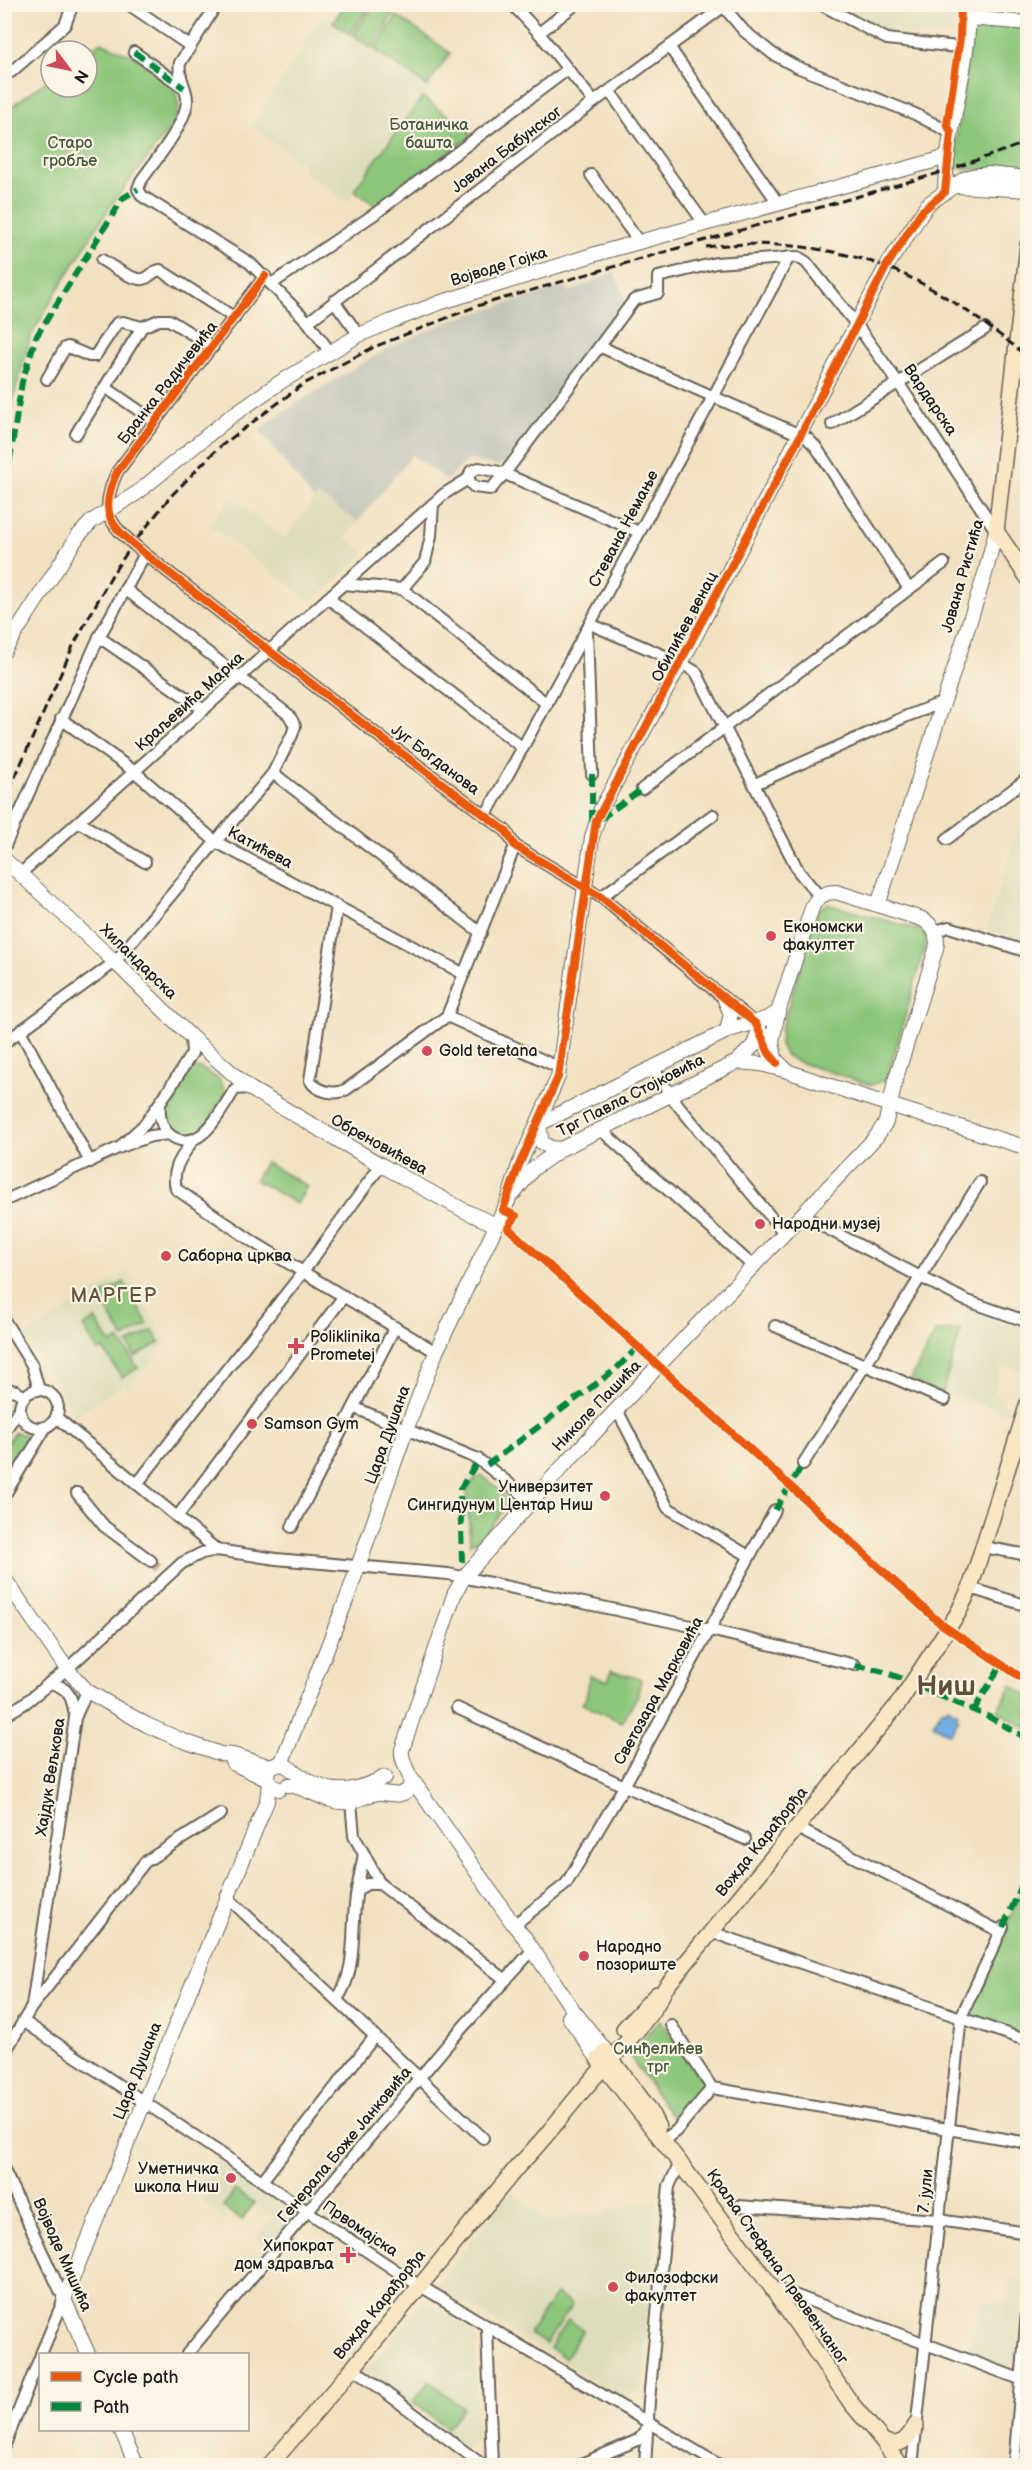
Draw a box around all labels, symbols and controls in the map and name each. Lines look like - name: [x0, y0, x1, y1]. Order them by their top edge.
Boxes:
- north arrow: [39, 39, 99, 99]
- text: N: [69, 66, 92, 86]
- street label: Јована Бабунског: [448, 102, 566, 198]
- park label: Ботаничка башта: [389, 116, 469, 153]
- park label: Старо гробље: [43, 134, 97, 171]
- street label: Војводе Гојка: [448, 243, 550, 291]
- street label: Бранка Радичевића: [114, 317, 222, 448]
- street label: Вардарска: [899, 361, 961, 440]
- street label: Стевана Немање: [585, 467, 663, 591]
- street label: Јована Ристића: [938, 517, 988, 635]
- street label: Обилићев венац: [648, 568, 722, 685]
- street label: Краљевића Марка: [132, 648, 249, 756]
- street label: Југ Богданова: [387, 721, 483, 800]
- street label: Катићева: [224, 823, 296, 873]
- place label: Економски факултет: [783, 918, 863, 955]
- street label: Хиландарска: [95, 920, 181, 1004]
- marker: Економски факултет: [764, 929, 778, 943]
- place label: Gold teretana: [439, 1042, 537, 1061]
- marker: Gold teretana: [420, 1044, 434, 1058]
- street label: Трг Павла Стојковића: [554, 1050, 708, 1141]
- street label: Обреновићева: [327, 1111, 431, 1180]
- place label: Народни музеј: [772, 1215, 881, 1234]
- marker: Народни музеј: [753, 1217, 767, 1231]
- place label: Саборна црква: [178, 1247, 293, 1266]
- marker: Саборна црква: [159, 1249, 173, 1263]
- district label: МАРГЕР: [70, 1284, 158, 1308]
- place label: Poliklinika Prometej: [310, 1328, 380, 1365]
- marker: Poliklinika Prometej: [287, 1337, 305, 1355]
- street label: Николе Пашића: [549, 1356, 646, 1456]
- street label: Цара Душана: [361, 1383, 415, 1487]
- place label: Samson Gym: [264, 1415, 359, 1434]
- marker: Samson Gym: [245, 1417, 259, 1431]
- place label: Универзитет Сингидунум Центар Ниш: [407, 1478, 594, 1515]
- marker: Универзитет Сингидунум Центар Ниш: [598, 1489, 612, 1503]
- street label: Светозара Марковића: [610, 1613, 708, 1768]
- district label: Ниш: [916, 1670, 976, 1703]
- street label: Хајдук Вељкова: [32, 1716, 70, 1837]
- street label: Вожда Карађорђа: [712, 1783, 812, 1901]
- place label: Народно позориште: [596, 1938, 676, 1975]
- marker: Народно позориште: [577, 1949, 591, 1963]
- street label: Цара Душана: [110, 2019, 166, 2123]
- park label: Синђелићев трг: [613, 2040, 703, 2077]
- street label: Генерала Боже Јанковића: [274, 2063, 416, 2227]
- place label: Уметничка школа Ниш: [134, 2160, 220, 2197]
- street label: Краља Стефана Првовенчаног: [702, 2166, 852, 2368]
- street label: 7. јули: [914, 2168, 938, 2214]
- marker: Уметничка школа Ниш: [224, 2171, 238, 2185]
- street label: Војводе Мишића: [28, 2195, 96, 2315]
- street label: Првомајска: [319, 2197, 402, 2261]
- place label: Хипократ дом здравља: [234, 2237, 335, 2274]
- street label: Вожда Карађорђа: [330, 2246, 430, 2364]
- marker: Хипократ дом здравља: [339, 2246, 357, 2264]
- place label: Филозофски факултет: [625, 2269, 718, 2306]
- marker: Филозофски факултет: [606, 2280, 620, 2294]
- legend: [39, 2353, 249, 2431]
- text: Cycle path: [93, 2367, 179, 2388]
- text: Path: [93, 2397, 129, 2418]

